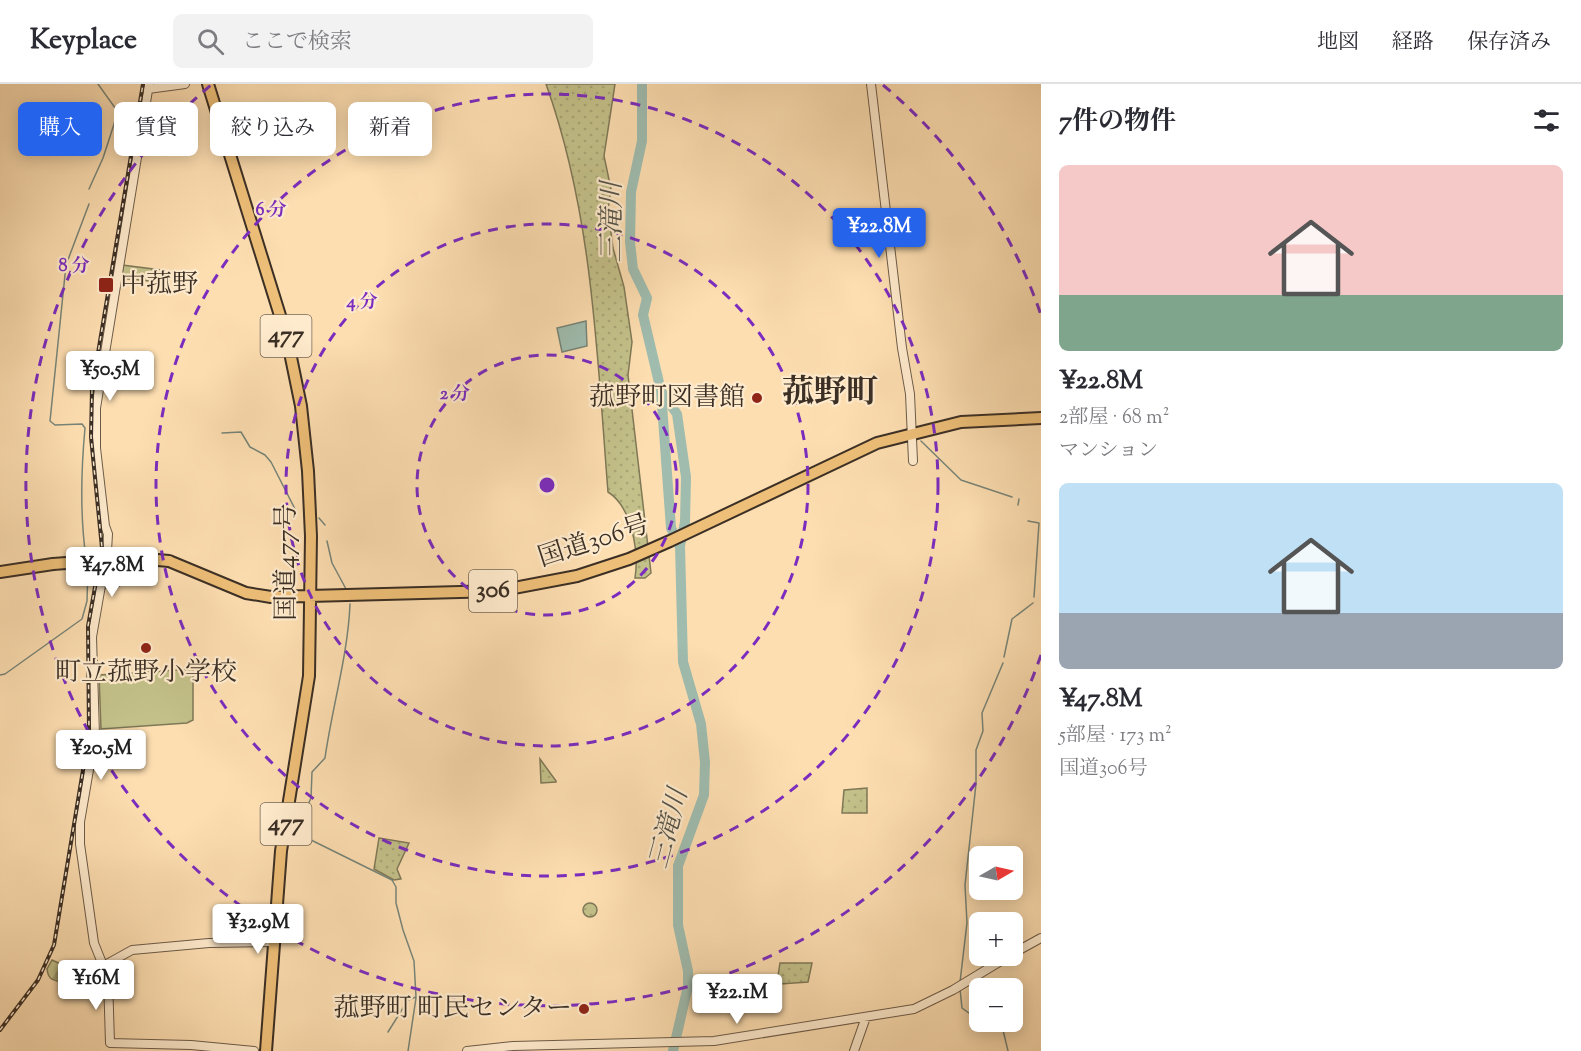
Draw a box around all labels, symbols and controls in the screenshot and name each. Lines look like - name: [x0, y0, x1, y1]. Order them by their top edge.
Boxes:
- search box: [173, 14, 593, 68]
- text: Keyplace: [30, 21, 137, 61]
- icon: search: [194, 25, 227, 58]
- text: ここで検索: [242, 27, 352, 59]
- text: 地図: [1317, 28, 1359, 58]
- text: 経路: [1392, 28, 1434, 58]
- text: 保存済み: [1467, 28, 1551, 58]
- chip: 購入: [18, 102, 102, 156]
- chip: 賃貸: [114, 102, 198, 156]
- chip: 絞り込み: [210, 102, 336, 156]
- chip: 新着: [348, 102, 432, 156]
- text: 7件の物件: [1059, 104, 1176, 141]
- icon: filters: [1530, 104, 1563, 137]
- water label: 三滝川: [594, 179, 633, 263]
- text: 6 分: [256, 198, 286, 224]
- icon: home: [1257, 204, 1365, 312]
- pin: ¥22.8M: [830, 208, 928, 259]
- text: ¥22.8M: [847, 213, 911, 242]
- text: 8 分: [59, 254, 89, 280]
- place label: 中菰野: [120, 267, 198, 304]
- marker: 中菰野: [97, 276, 115, 294]
- text: 4 分: [346, 290, 377, 316]
- road number: 477: [260, 315, 312, 357]
- pin: ¥50.5M: [61, 351, 159, 402]
- text: ¥50.5M: [80, 356, 140, 385]
- text: ¥22.8M: [1059, 363, 1143, 400]
- district label: 菰野町: [782, 371, 878, 417]
- place label: 菰野町図書館: [589, 380, 745, 417]
- text: 2 分: [440, 382, 470, 408]
- marker: 菰野町図書館: [750, 391, 764, 405]
- text: 2部屋 · 68 m²: [1059, 404, 1169, 433]
- text: マンション: [1059, 437, 1158, 466]
- centre of rings: [537, 475, 557, 495]
- street label: 国道477号: [269, 503, 306, 621]
- street label: 国道306号: [534, 507, 654, 577]
- icon: home: [1257, 522, 1365, 630]
- pin: ¥47.8M: [63, 547, 161, 598]
- text: ¥47.8M: [80, 552, 144, 581]
- road number: 306: [469, 570, 517, 612]
- marker: 町立菰野小学校: [139, 641, 153, 655]
- place label: 町立菰野小学校: [55, 655, 237, 692]
- text: ¥47.8M: [1059, 681, 1142, 718]
- text: 5部屋 · 173 m²: [1059, 722, 1172, 751]
- pin: ¥20.5M: [52, 730, 150, 781]
- text: ¥20.5M: [70, 735, 132, 764]
- text: 国道306号: [1059, 755, 1147, 784]
- water label: 三滝川: [641, 782, 700, 873]
- road number: 477: [260, 803, 312, 845]
- north arrow: [969, 846, 1023, 900]
- map controls: [969, 846, 1023, 1032]
- pin: ¥32.9M: [209, 904, 307, 955]
- text: ¥32.9M: [226, 909, 290, 938]
- button: +: [969, 912, 1023, 966]
- pin: ¥16M: [60, 960, 132, 1011]
- text: ¥16M: [72, 965, 120, 994]
- pin: ¥22.1M: [688, 974, 786, 1025]
- button: −: [969, 978, 1023, 1032]
- text: ¥22.1M: [706, 979, 768, 1008]
- place label: 菰野町 町民センター: [334, 991, 572, 1028]
- marker: 菰野町 町民センター: [577, 1002, 591, 1016]

